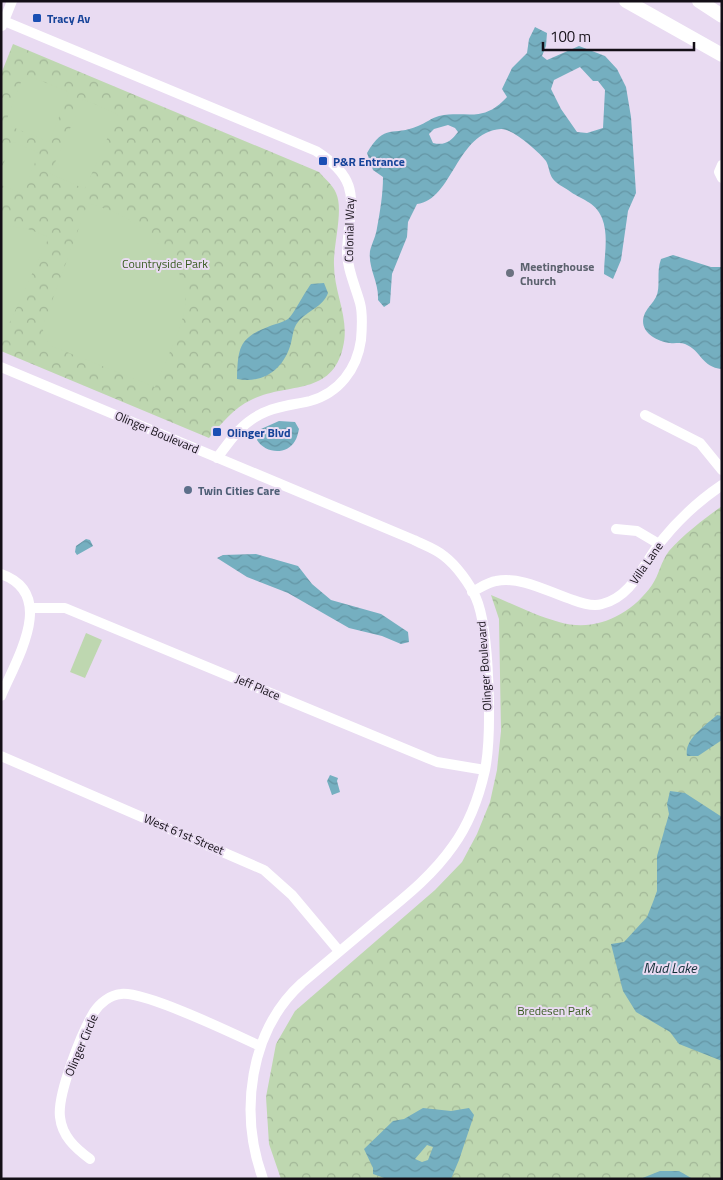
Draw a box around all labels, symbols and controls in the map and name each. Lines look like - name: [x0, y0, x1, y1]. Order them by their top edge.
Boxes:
- place label: Tracy Av: [47, 9, 90, 28]
- marker: Tracy Av: [31, 12, 43, 24]
- scale bar: [543, 20, 694, 52]
- text: 100 m: [550, 25, 591, 48]
- place label: P&R Entrance: [333, 152, 405, 171]
- marker: P&R Entrance: [317, 155, 329, 167]
- street label: Colonial Way: [339, 197, 359, 262]
- park label: Countryside Park: [122, 254, 208, 273]
- place label: Meetinghouse Church: [520, 257, 594, 290]
- marker: Meetinghouse Church: [504, 267, 516, 279]
- street label: Olinger Boulevard: [112, 406, 202, 458]
- place label: Olinger Blvd: [227, 423, 290, 442]
- marker: Olinger Blvd: [211, 426, 223, 438]
- place label: Twin Cities Care: [198, 481, 280, 500]
- marker: Twin Cities Care: [182, 484, 194, 496]
- street label: Villa Lane: [624, 538, 668, 588]
- street label: Olinger Boulevard: [471, 621, 497, 711]
- street label: Jeff Place: [233, 669, 283, 705]
- street label: West 61st Street: [141, 809, 228, 860]
- water label: Mud Lake: [643, 957, 698, 978]
- park label: Bredesen Park: [517, 1001, 591, 1020]
- street label: Olinger Circle: [59, 1011, 103, 1079]

